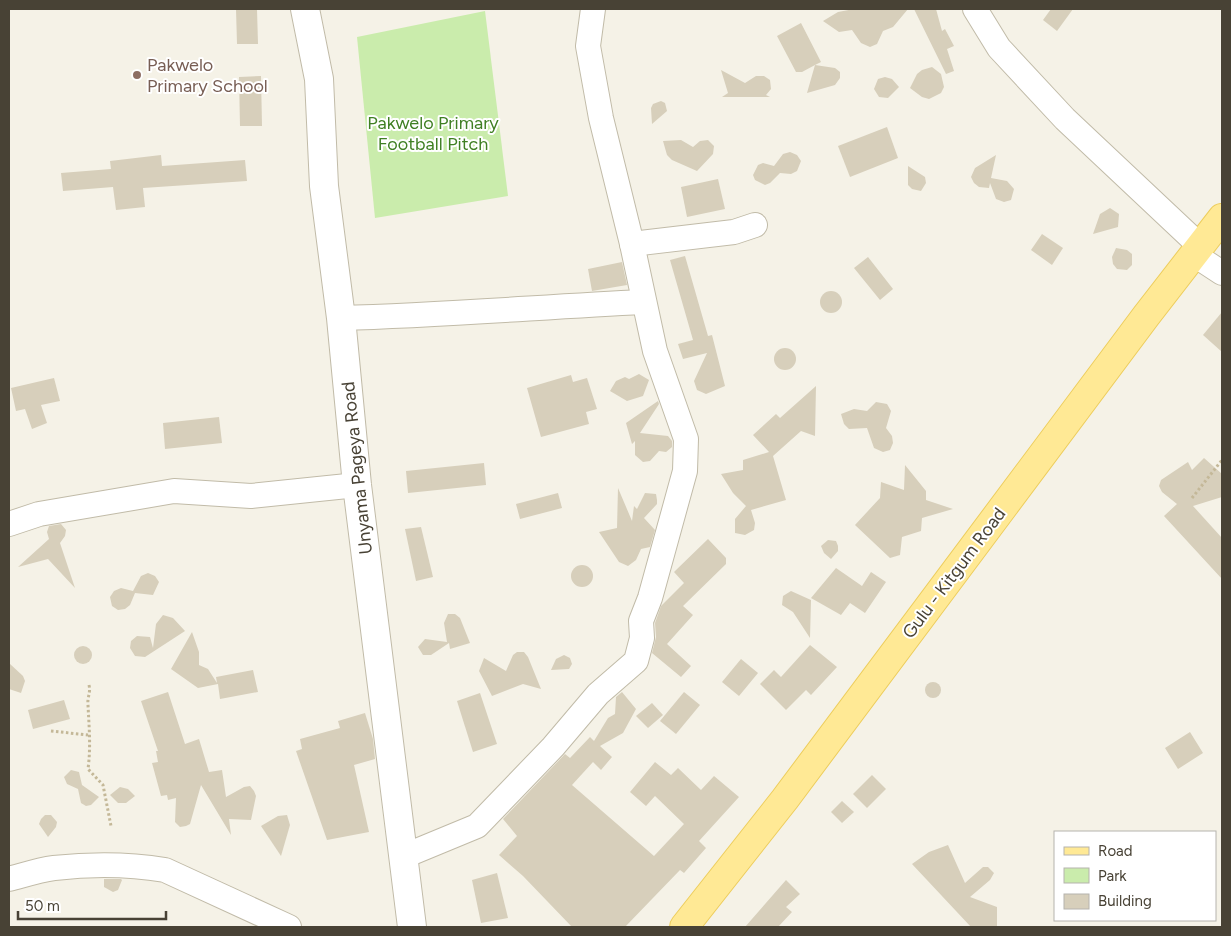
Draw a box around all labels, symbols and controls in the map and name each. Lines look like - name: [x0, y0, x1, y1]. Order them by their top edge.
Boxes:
- place label: Pakwelo Primary School: [147, 54, 268, 97]
- marker: Pakwelo Primary School: [131, 69, 143, 81]
- park label: Pakwelo Primary Football Pitch: [367, 112, 499, 155]
- street label: Unyama Pageya Road: [337, 380, 377, 556]
- street label: Gulu - Kitgum Road: [898, 503, 1010, 643]
- legend: [1054, 831, 1216, 921]
- text: Road: [1098, 842, 1133, 860]
- text: Park: [1098, 867, 1127, 885]
- scale bar: [18, 888, 165, 920]
- text: Building: [1098, 892, 1152, 910]
- text: 50 m: [25, 897, 60, 915]

